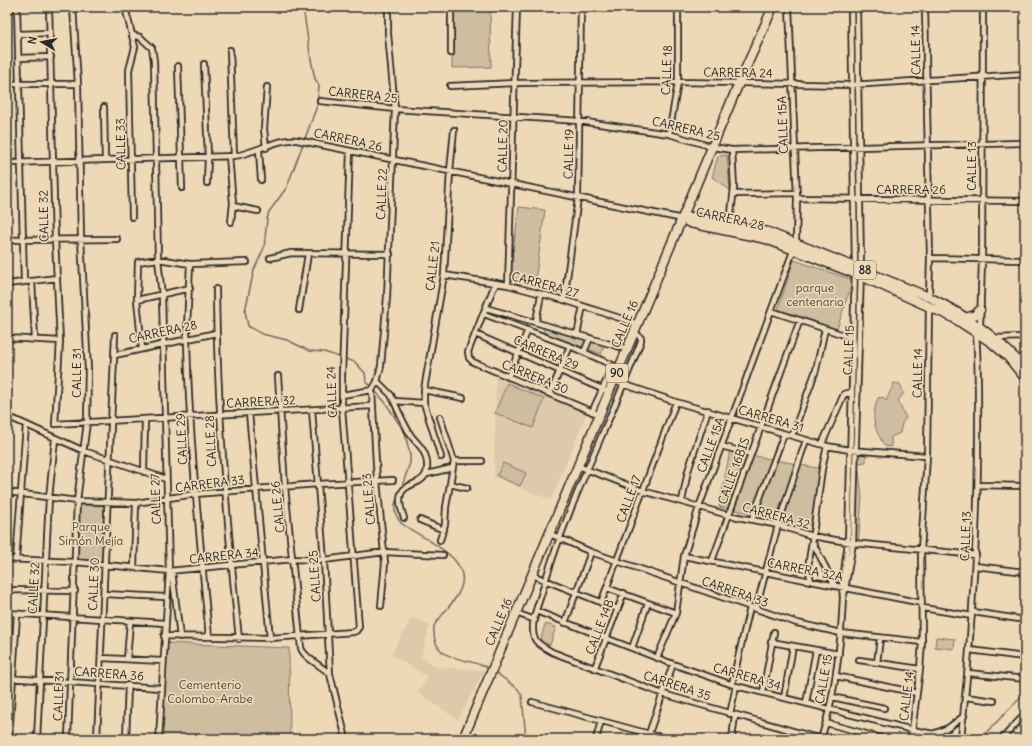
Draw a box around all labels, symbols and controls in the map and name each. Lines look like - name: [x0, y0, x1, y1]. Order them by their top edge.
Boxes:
- north arrow: [22, 22, 62, 62]
- street label: CALLE 14: [908, 25, 923, 75]
- text: N: [25, 35, 40, 45]
- street label: CALLE 18: [658, 45, 675, 95]
- street label: CARRERA 24: [703, 64, 773, 81]
- street label: CARRERA 25: [328, 83, 399, 106]
- street label: CALLE 15A: [774, 96, 791, 154]
- street label: CARRERA 25: [651, 113, 722, 144]
- street label: CALLE 33: [113, 118, 128, 170]
- street label: CALLE 20: [495, 119, 510, 173]
- street label: CARRERA 26: [312, 125, 384, 154]
- street label: CALLE 19: [561, 129, 576, 179]
- street label: CALLE 13: [964, 141, 979, 191]
- street label: CALLE 22: [373, 167, 390, 220]
- street label: CARRERA 26: [876, 182, 946, 197]
- street label: CALLE 32: [36, 189, 51, 242]
- street label: CARRERA 28: [695, 204, 766, 233]
- street label: CALLE 21: [422, 240, 443, 292]
- road number: 88: [854, 261, 876, 279]
- street label: CARRERA 27: [510, 268, 580, 301]
- park label: parque centenario: [786, 280, 844, 309]
- street label: CALLE 16: [608, 298, 641, 350]
- street label: CARRERA 28: [127, 317, 199, 346]
- street label: CALLE 15: [840, 325, 857, 375]
- street label: CARRERA 29: [511, 332, 581, 373]
- street label: CALLE 31: [69, 348, 84, 398]
- street label: CALLE 14: [910, 348, 925, 398]
- street label: CARRERA 30: [500, 356, 571, 397]
- road number: 90: [606, 364, 628, 382]
- street label: CALLE 24: [323, 366, 340, 418]
- street label: CARRERA 32: [226, 392, 296, 411]
- street label: CARRERA 31: [737, 402, 806, 435]
- street label: CALLE 29: [173, 413, 190, 465]
- street label: CALLE 28: [202, 415, 219, 467]
- street label: CALLE 15A: [694, 415, 728, 475]
- street label: CALLE 16BIS: [715, 435, 753, 506]
- street label: CARRERA 33: [174, 472, 246, 495]
- street label: CALLE 23: [359, 472, 378, 526]
- street label: CALLE 27: [147, 473, 164, 525]
- street label: CALLE 17: [613, 473, 644, 525]
- street label: CALLE 26: [267, 480, 288, 534]
- street label: CARRERA 32: [741, 499, 812, 532]
- street label: CALLE 13: [957, 510, 974, 561]
- park label: Parque Simón Mejía: [59, 519, 124, 548]
- street label: CARRERA 34: [188, 544, 260, 567]
- street label: CALLE 25: [305, 549, 324, 603]
- street label: CARRERA 32A: [766, 555, 845, 584]
- street label: CALLE 30: [85, 557, 102, 611]
- street label: CALLE 32: [25, 561, 42, 614]
- street label: CARRERA 33: [700, 573, 771, 610]
- street label: CALLE 16: [482, 596, 515, 648]
- street label: CALLE 14B: [582, 597, 617, 657]
- street label: CALLE 15: [812, 653, 835, 705]
- street label: CARRERA 34: [711, 660, 783, 693]
- street label: CARRERA 36: [74, 664, 144, 683]
- street label: CARRERA 35: [642, 668, 713, 703]
- street label: CALLE 14: [896, 670, 917, 722]
- street label: CALLE 31: [50, 671, 67, 721]
- park label: Cementerio Colombo-Arabe: [167, 677, 253, 706]

